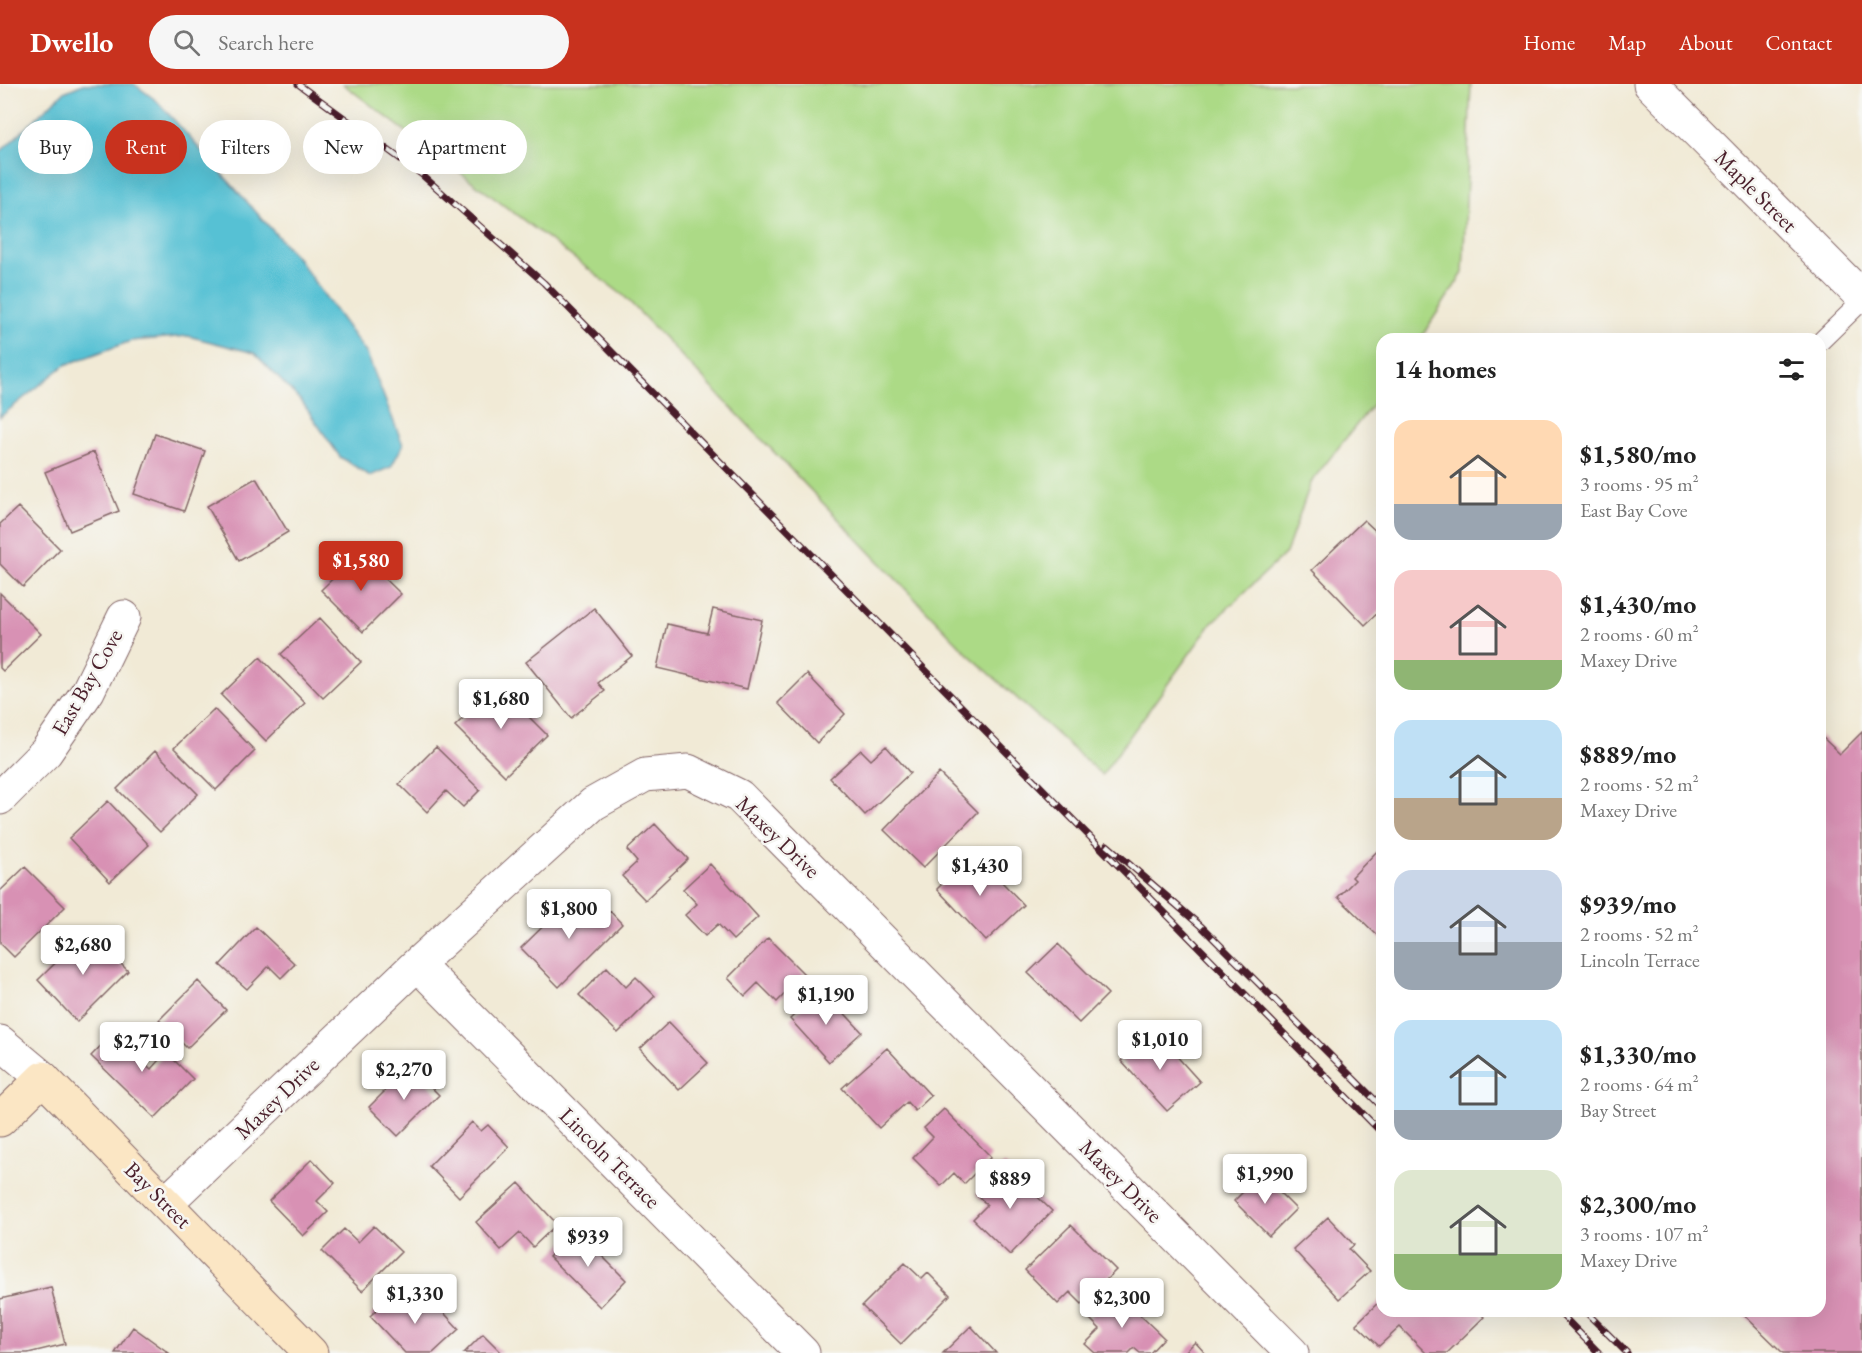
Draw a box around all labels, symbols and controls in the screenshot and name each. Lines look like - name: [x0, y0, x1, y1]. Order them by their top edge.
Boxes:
- search box: [149, 15, 569, 69]
- text: Dwello: [30, 24, 113, 60]
- icon: search: [170, 26, 203, 59]
- text: Search here: [218, 28, 314, 57]
- text: Home: [1523, 29, 1575, 56]
- text: Map: [1608, 29, 1646, 56]
- text: About: [1679, 29, 1732, 56]
- text: Contact: [1765, 29, 1832, 56]
- chip: Buy: [18, 120, 93, 174]
- chip: Rent: [105, 120, 187, 174]
- chip: Filters: [199, 120, 291, 174]
- chip: New: [303, 120, 384, 174]
- chip: Apartment: [396, 120, 527, 174]
- street label: Maple Street: [1708, 143, 1804, 239]
- text: 14 homes: [1394, 352, 1496, 386]
- icon: filters: [1775, 353, 1808, 386]
- text: $1,580/mo: [1580, 437, 1696, 471]
- icon: home: [1442, 444, 1514, 516]
- text: 3 rooms · 95 m²: [1580, 471, 1699, 497]
- text: East Bay Cove: [1580, 497, 1688, 523]
- pin: $1,580: [312, 541, 410, 592]
- text: $1,580: [333, 547, 389, 573]
- text: $1,430/mo: [1580, 587, 1696, 621]
- icon: home: [1442, 594, 1514, 666]
- text: 2 rooms · 60 m²: [1580, 621, 1699, 647]
- street label: East Bay Cove: [45, 623, 129, 741]
- text: Maxey Drive: [1580, 647, 1677, 673]
- pin: $1,680: [452, 679, 550, 730]
- text: $1,680: [473, 685, 529, 711]
- text: $889/mo: [1580, 737, 1676, 771]
- icon: home: [1442, 744, 1514, 816]
- text: 2 rooms · 52 m²: [1580, 771, 1699, 797]
- street label: Maxey Drive: [730, 790, 827, 885]
- text: Maxey Drive: [1580, 797, 1677, 823]
- pin: $1,430: [931, 846, 1029, 897]
- text: $1,430: [952, 852, 1008, 878]
- text: $939/mo: [1580, 887, 1676, 921]
- pin: $1,800: [520, 889, 618, 940]
- icon: home: [1442, 894, 1514, 966]
- text: $1,800: [541, 895, 597, 921]
- text: 2 rooms · 52 m²: [1580, 921, 1699, 947]
- pin: $2,680: [34, 925, 132, 976]
- text: $2,680: [55, 931, 111, 957]
- text: Lincoln Terrace: [1580, 947, 1700, 973]
- pin: $1,190: [777, 975, 875, 1026]
- text: $1,190: [798, 981, 854, 1007]
- pin: $1,010: [1111, 1020, 1209, 1071]
- pin: $2,710: [93, 1022, 191, 1073]
- text: $1,010: [1132, 1026, 1188, 1052]
- text: $2,710: [114, 1028, 170, 1054]
- text: $1,330/mo: [1580, 1037, 1696, 1071]
- icon: home: [1442, 1044, 1514, 1116]
- street label: Maxey Drive: [229, 1050, 326, 1145]
- pin: $2,270: [355, 1050, 453, 1101]
- text: $2,270: [376, 1056, 432, 1082]
- text: 2 rooms · 64 m²: [1580, 1071, 1699, 1097]
- text: Bay Street: [1580, 1097, 1656, 1123]
- street label: Lincoln Terrace: [553, 1101, 667, 1215]
- street label: Maxey Drive: [1073, 1133, 1169, 1229]
- pin: $1,990: [1216, 1154, 1314, 1205]
- street label: Bay Street: [118, 1155, 198, 1235]
- pin: $889: [974, 1159, 1046, 1210]
- text: $1,990: [1237, 1160, 1293, 1186]
- text: $889: [990, 1165, 1030, 1191]
- text: $2,300/mo: [1580, 1187, 1696, 1221]
- icon: home: [1442, 1194, 1514, 1266]
- pin: $939: [552, 1217, 624, 1268]
- text: 3 rooms · 107 m²: [1580, 1221, 1708, 1247]
- text: $939: [568, 1223, 608, 1249]
- text: Maxey Drive: [1580, 1247, 1677, 1273]
- pin: $1,330: [366, 1274, 464, 1325]
- pin: $2,300: [1073, 1278, 1171, 1329]
- text: $1,330: [387, 1280, 443, 1306]
- text: $2,300: [1094, 1284, 1150, 1310]

